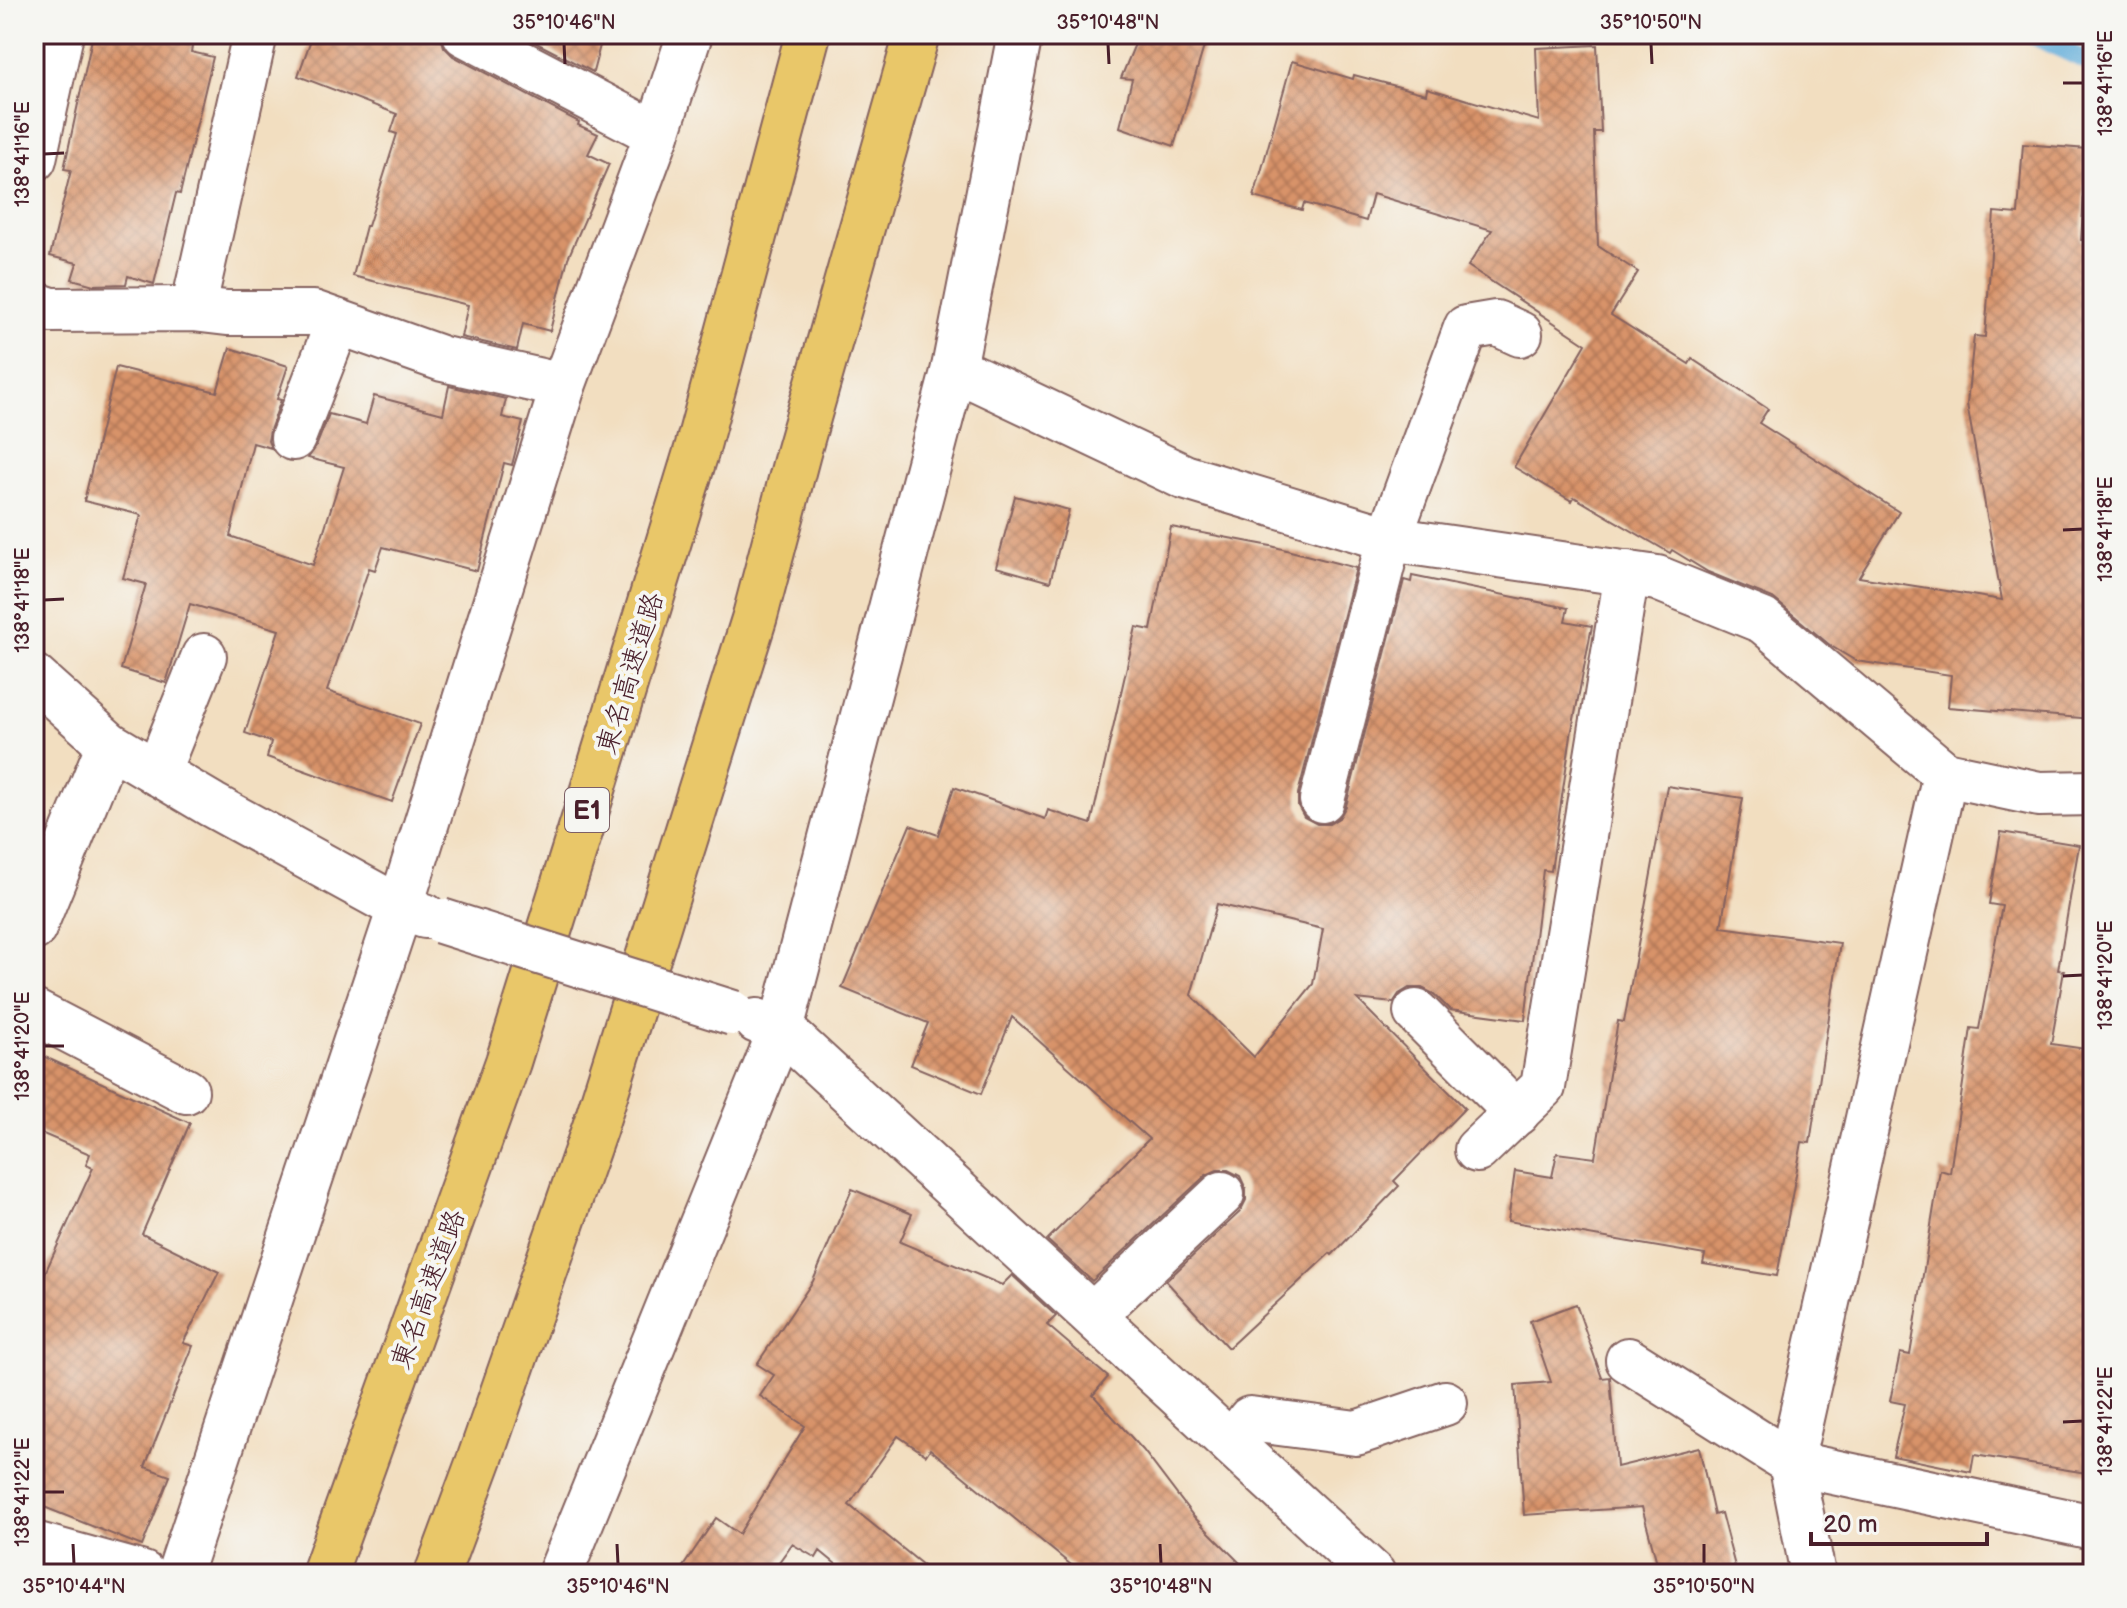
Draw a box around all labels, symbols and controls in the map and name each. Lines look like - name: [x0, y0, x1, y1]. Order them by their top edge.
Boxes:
- text: 35°10'46"N: [512, 11, 616, 35]
- text: 35°10'48"N: [1056, 11, 1160, 35]
- text: 35°10'50"N: [1600, 11, 1702, 35]
- text: 138°41'16"E: [2094, 30, 2118, 136]
- text: 138°41'16"E: [11, 101, 35, 207]
- text: 138°41'18"E: [2094, 476, 2118, 582]
- text: 138°41'18"E: [11, 547, 35, 653]
- street label: 東名高速道路: [590, 588, 671, 759]
- road number: E1: [565, 788, 609, 832]
- text: 138°41'20"E: [2094, 920, 2118, 1030]
- text: 138°41'20"E: [11, 991, 35, 1101]
- street label: 東名高速道路: [384, 1205, 473, 1374]
- text: 138°41'22"E: [2094, 1366, 2118, 1476]
- text: 138°41'22"E: [11, 1437, 35, 1547]
- scale bar: [1811, 1496, 1987, 1546]
- text: 20 m: [1823, 1510, 1878, 1539]
- text: 35°10'44"N: [22, 1575, 126, 1599]
- text: 35°10'46"N: [566, 1575, 670, 1599]
- text: 35°10'48"N: [1109, 1575, 1213, 1599]
- text: 35°10'50"N: [1653, 1575, 1755, 1599]

